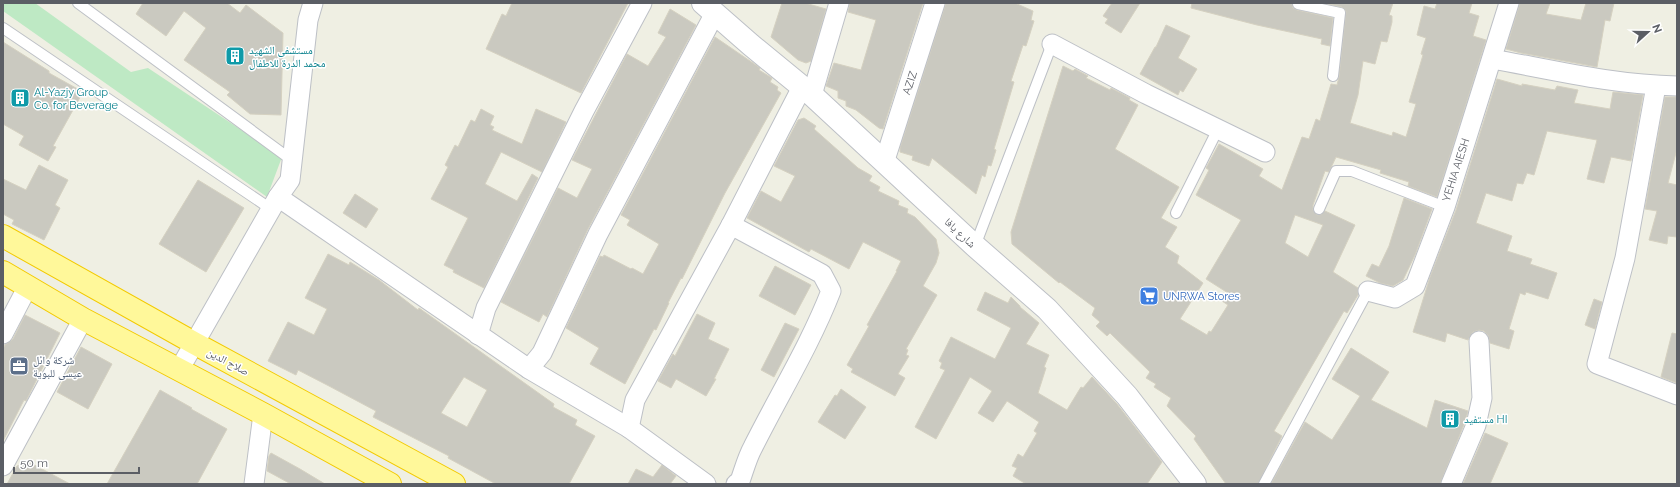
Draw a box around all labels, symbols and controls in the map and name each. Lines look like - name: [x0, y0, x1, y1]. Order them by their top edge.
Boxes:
- north arrow: [1628, 12, 1668, 52]
- text: N: [1649, 22, 1664, 35]
- place label: مستشفى الشهيد محمد الدرة للاطفال: [249, 44, 326, 70]
- building icon: مستشفى الشهيد محمد الدرة للاطفال: [224, 45, 246, 67]
- street label: AZIZ: [900, 70, 920, 96]
- place label: Al-Yazjy Group Co. for Beverage: [34, 86, 119, 112]
- building icon: Al-Yazjy Group Co. for Beverage: [9, 87, 31, 109]
- street label: YEHIA AIESH: [1440, 137, 1472, 203]
- street label: شارع يافا: [942, 215, 978, 251]
- supermarket icon: UNRWA Stores: [1138, 285, 1160, 307]
- place label: UNRWA Stores: [1163, 290, 1240, 303]
- street label: صلاح الدين: [205, 346, 251, 378]
- place label: شركة وائل عيسى للبوية: [33, 354, 83, 380]
- office icon: شركة وائل عيسى للبوية: [8, 355, 30, 377]
- building icon: مستفيد HI: [1439, 408, 1461, 430]
- place label: مستفيد HI: [1464, 413, 1507, 426]
- scale bar: [14, 449, 139, 475]
- text: 50 m: [20, 456, 48, 470]

